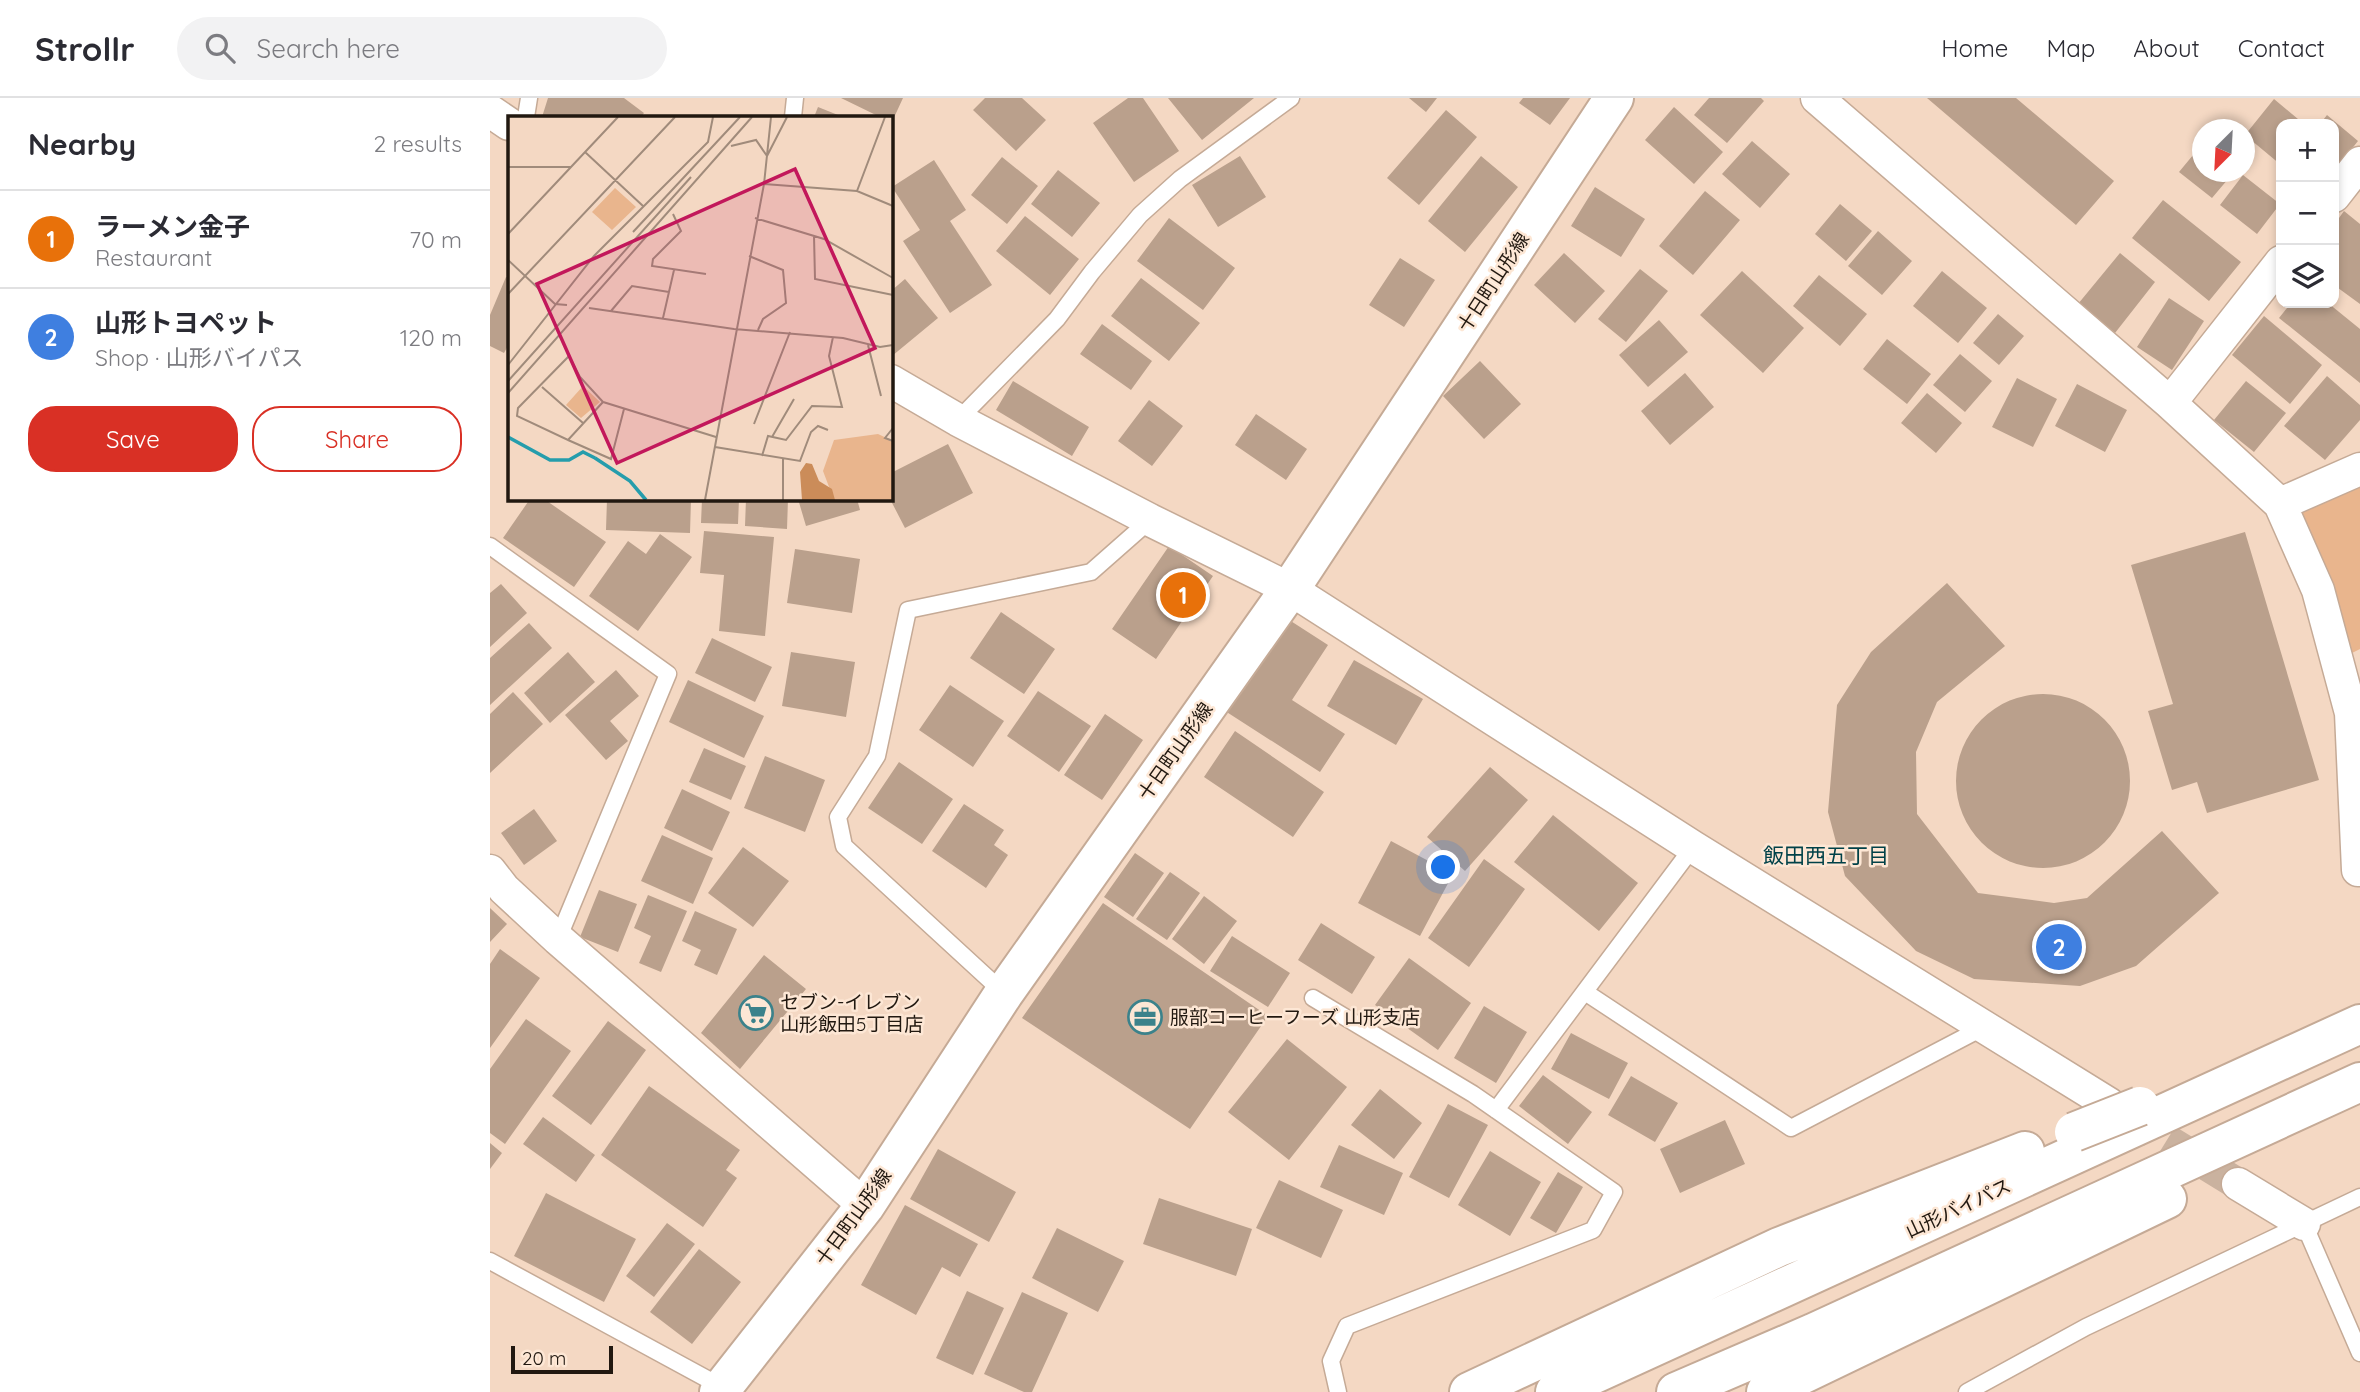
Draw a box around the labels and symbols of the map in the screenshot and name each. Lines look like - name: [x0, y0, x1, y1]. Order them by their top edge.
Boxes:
- inset map: [508, 116, 892, 500]
- north arrow: [2192, 119, 2255, 182]
- street label: 十日町山形線: [1452, 228, 1534, 336]
- pin: 1: [1160, 569, 1206, 621]
- street label: 十日町山形線: [1132, 697, 1218, 805]
- district label: 飯田西五丁目: [1763, 842, 1889, 868]
- your location: [1426, 850, 1460, 884]
- pin: 2: [2036, 921, 2082, 973]
- place label: セブン-イレブン 山形飯田5丁目店: [780, 990, 923, 1036]
- supermarket icon: セブン-イレブン 山形飯田5丁目店: [737, 994, 775, 1032]
- office icon: 服部コーヒーフーズ 山形支店: [1126, 998, 1164, 1036]
- place label: 服部コーヒーフーズ 山形支店: [1170, 1005, 1420, 1029]
- street label: 十日町山形線: [810, 1164, 896, 1270]
- street label: 山形バイパス: [1901, 1173, 2015, 1243]
- scale bar: [511, 1343, 612, 1375]

